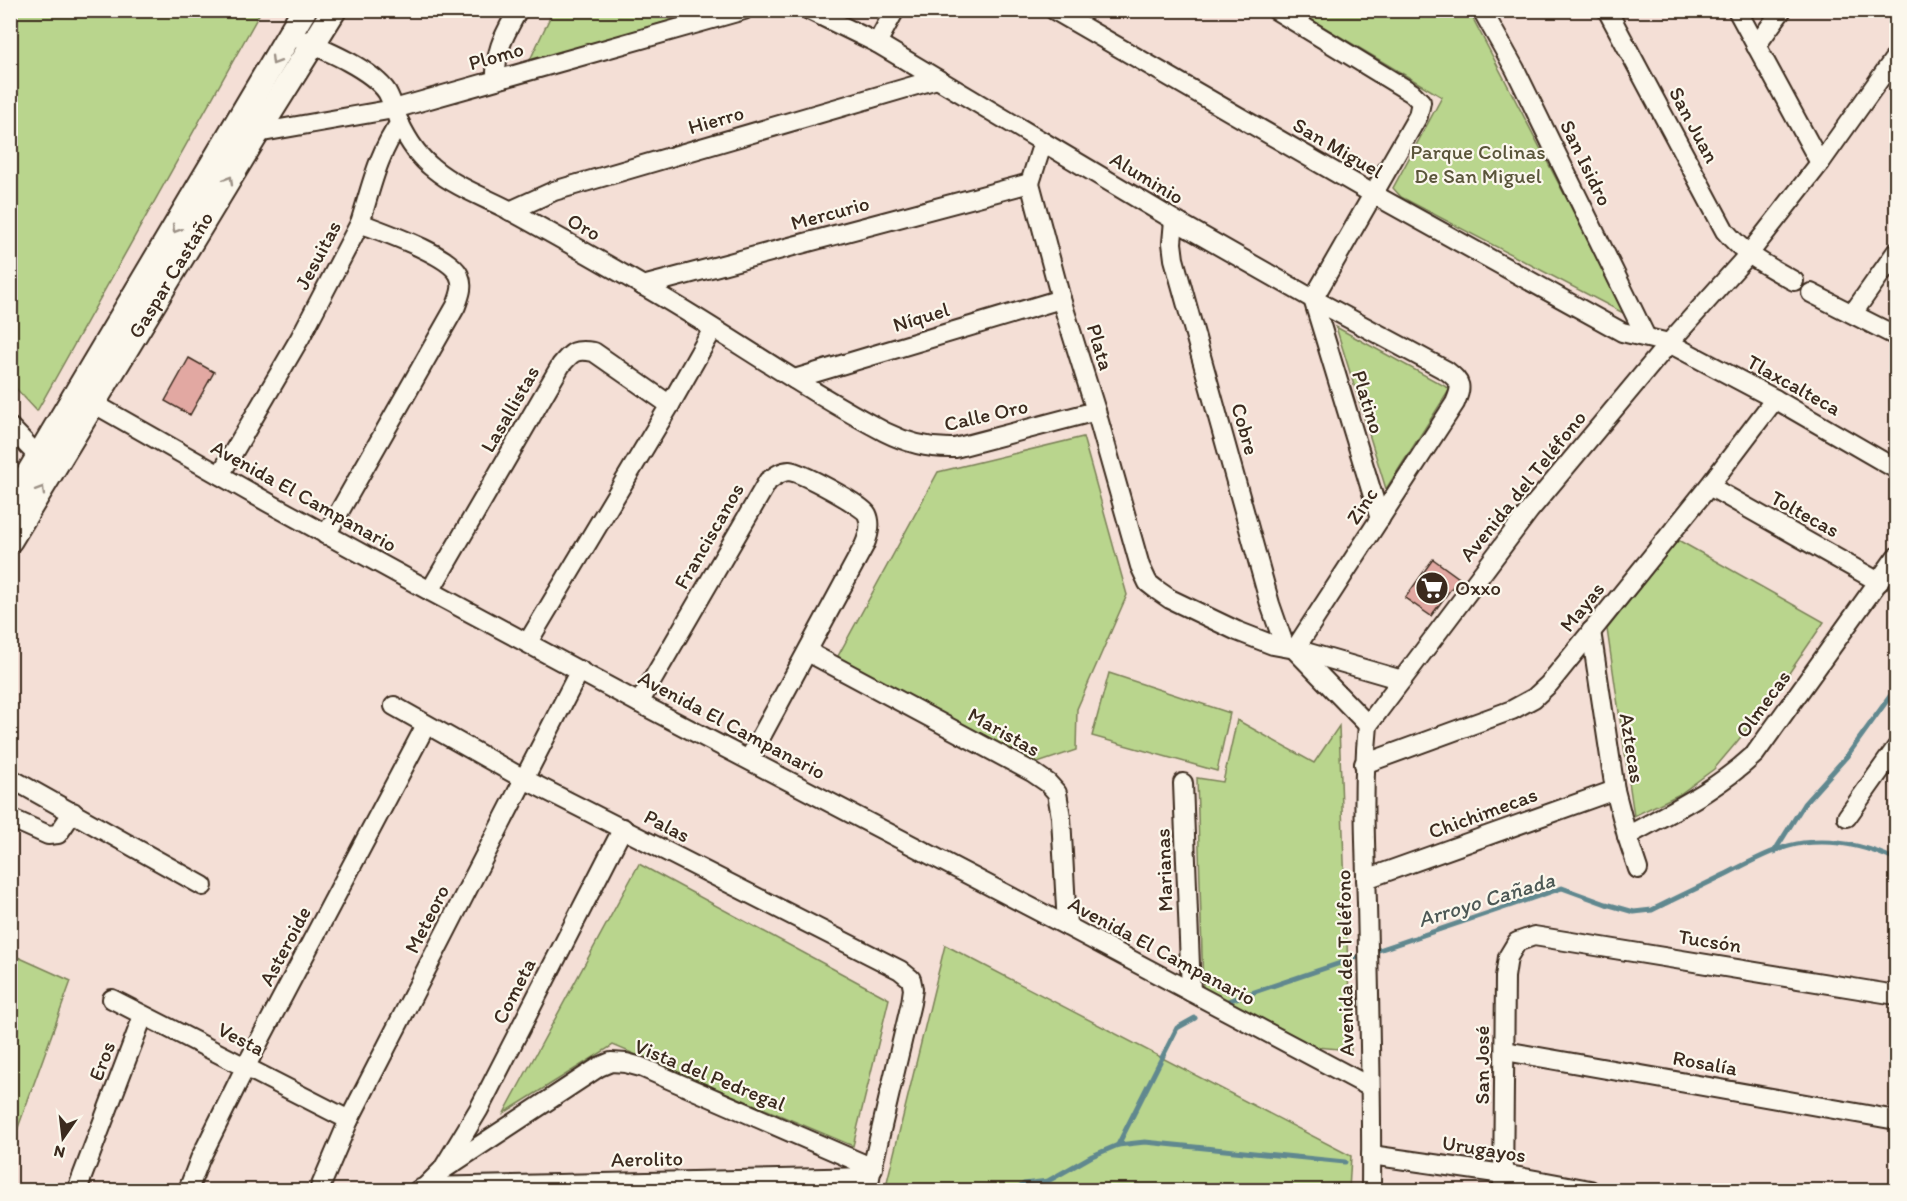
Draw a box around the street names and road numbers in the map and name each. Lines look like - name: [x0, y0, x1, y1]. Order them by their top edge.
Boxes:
- street label: Plomo: [465, 36, 526, 75]
- street label: San Juan: [1664, 82, 1725, 167]
- street label: Hierro: [685, 100, 747, 139]
- street label: San Miguel: [1289, 112, 1388, 183]
- street label: San Isidro: [1555, 116, 1618, 210]
- street label: Aluminio: [1106, 146, 1189, 209]
- street label: Mercurio: [788, 190, 872, 235]
- street label: Gaspar Castaño: [122, 207, 218, 343]
- street label: Oro: [563, 207, 605, 246]
- street label: Jesuitas: [289, 216, 346, 294]
- street label: Níquel: [890, 296, 952, 337]
- street label: Plata: [1082, 321, 1119, 373]
- street label: Tlaxcalteca: [1743, 349, 1846, 421]
- street label: Lasallistas: [475, 361, 544, 457]
- street label: Platino: [1347, 367, 1390, 436]
- street label: Calle Oro: [942, 393, 1030, 436]
- street label: Cobre: [1226, 400, 1265, 458]
- street label: Avenida del Teléfono: [1454, 405, 1591, 566]
- street label: Avenida El Campanario: [207, 434, 401, 557]
- street label: Franciscanos: [668, 478, 749, 593]
- street label: Zinc: [1341, 483, 1383, 529]
- street label: Toltecas: [1767, 485, 1844, 543]
- street label: Mayas: [1554, 577, 1609, 637]
- street label: Avenida El Campanario: [634, 665, 830, 784]
- street label: Olmecas: [1730, 665, 1796, 742]
- street label: Maristas: [964, 702, 1045, 762]
- street label: Aztecas: [1615, 711, 1650, 785]
- street label: Chichimecas: [1425, 781, 1541, 844]
- street label: Palas: [640, 804, 694, 848]
- street label: Marianas: [1150, 828, 1177, 912]
- street label: Avenida del Teléfono: [1330, 869, 1359, 1057]
- street label: Meteoro: [399, 880, 454, 957]
- street label: Avenida El Campanario: [1064, 891, 1260, 1010]
- street label: Asteroide: [253, 902, 316, 990]
- street label: Tucsón: [1677, 923, 1744, 958]
- street label: Cometa: [486, 954, 541, 1028]
- street label: Vesta: [214, 1016, 269, 1061]
- street label: San José: [1469, 1025, 1494, 1105]
- street label: Vista del Pedregal: [631, 1033, 789, 1116]
- street label: Eros: [83, 1038, 120, 1084]
- street label: Rosalía: [1671, 1045, 1739, 1080]
- street label: Urugayos: [1440, 1130, 1528, 1167]
- street label: Aerolito: [611, 1145, 683, 1172]

